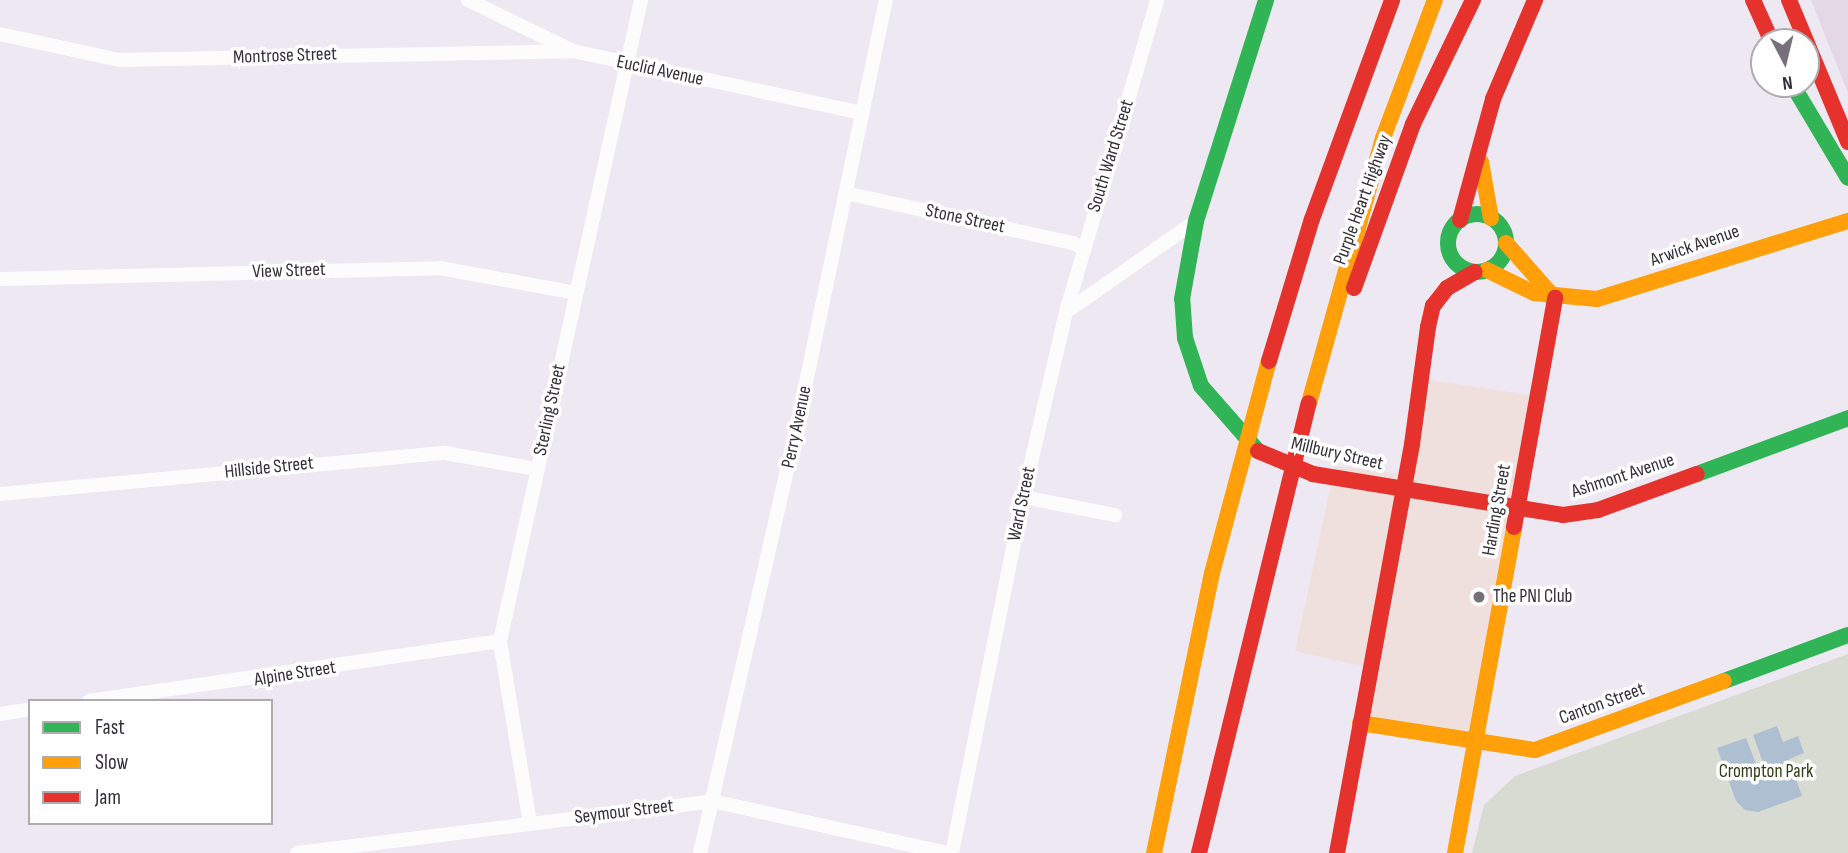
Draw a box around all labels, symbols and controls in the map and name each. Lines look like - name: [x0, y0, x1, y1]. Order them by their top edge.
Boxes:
- north arrow: [1750, 28, 1820, 98]
- street label: Montrose Street: [233, 43, 337, 69]
- street label: Euclid Avenue: [614, 51, 706, 91]
- text: N: [1781, 70, 1794, 94]
- street label: South Ward Street: [1083, 97, 1139, 215]
- street label: Purple Heart Highway: [1329, 132, 1397, 268]
- street label: Stone Street: [923, 199, 1007, 239]
- street label: Arwick Avenue: [1647, 220, 1743, 272]
- street label: View Street: [252, 258, 326, 284]
- street label: Sterling Street: [529, 362, 571, 458]
- street label: Perry Avenue: [777, 384, 817, 470]
- street label: Millbury Street: [1289, 432, 1385, 476]
- street label: Ashmont Avenue: [1569, 449, 1677, 503]
- street label: Hillside Street: [223, 452, 315, 484]
- street label: Harding Street: [1478, 463, 1516, 557]
- street label: Ward Street: [1003, 465, 1041, 543]
- place label: The PNI Club: [1493, 586, 1572, 608]
- marker: The PNI Club: [1471, 589, 1487, 605]
- street label: Alpine Street: [253, 656, 337, 692]
- street label: Canton Street: [1556, 678, 1648, 730]
- legend: [28, 699, 273, 825]
- text: Fast: [95, 715, 125, 740]
- text: Slow: [95, 750, 128, 775]
- park label: Crompton Park: [1719, 761, 1813, 783]
- text: Jam: [95, 785, 121, 810]
- street label: Seymour Street: [573, 795, 675, 829]

